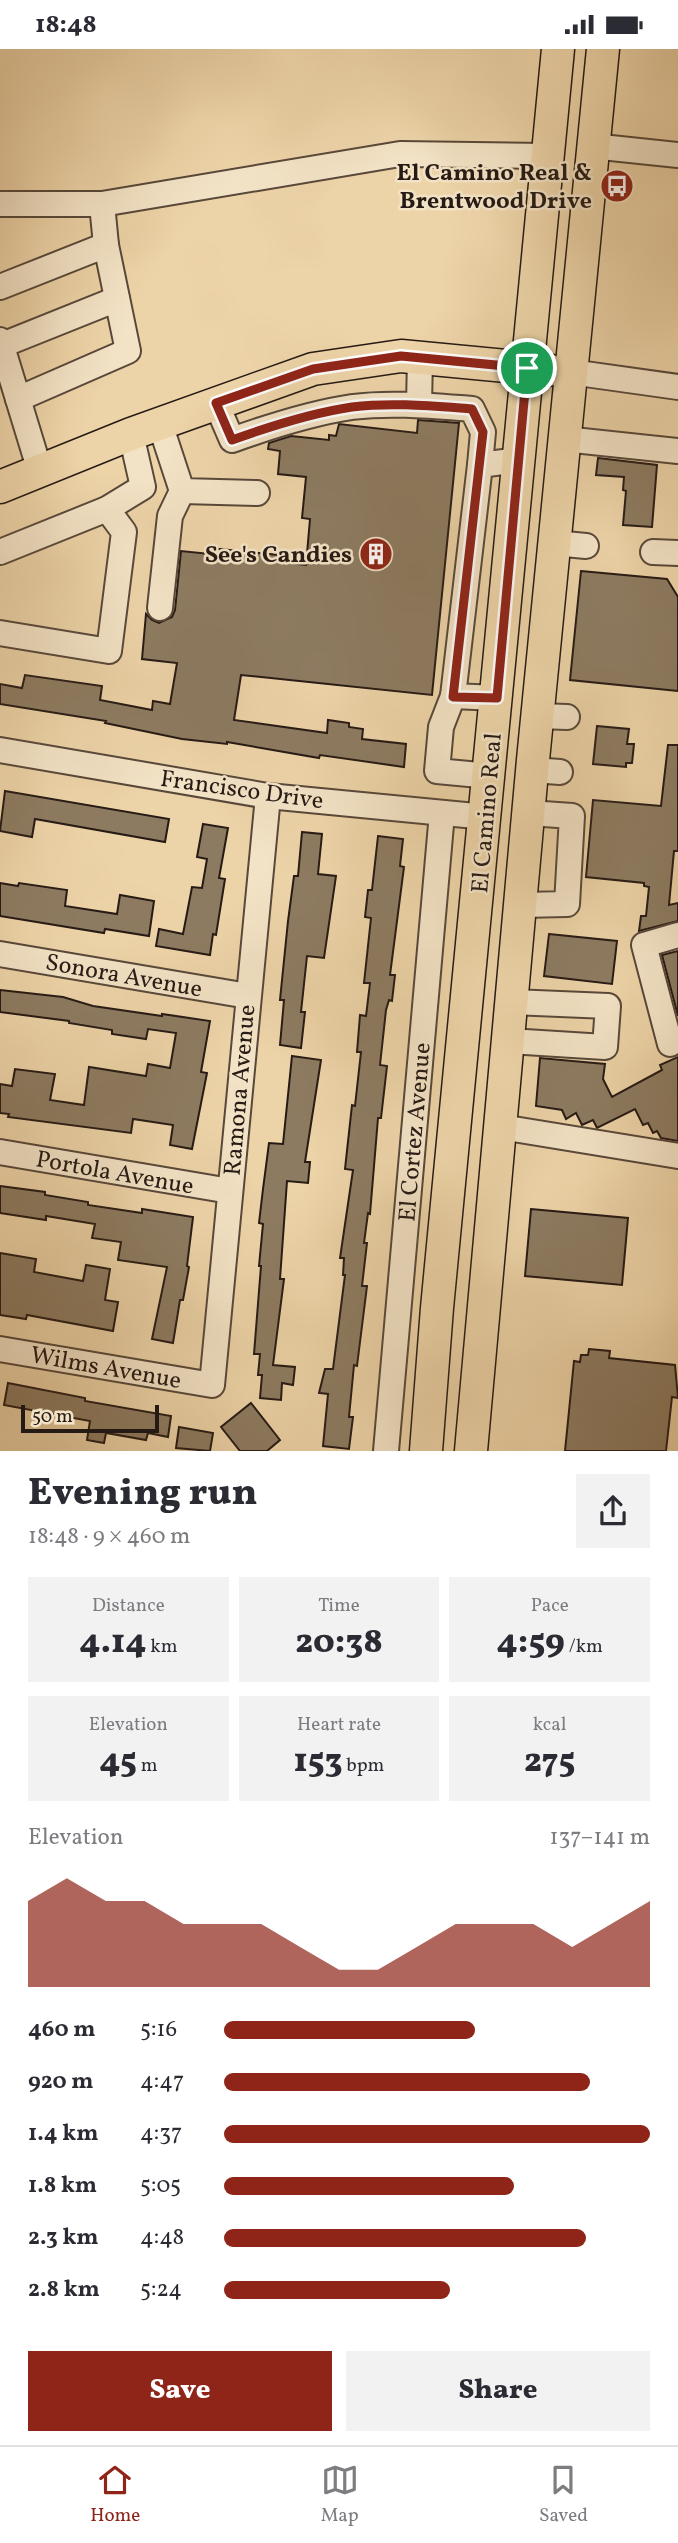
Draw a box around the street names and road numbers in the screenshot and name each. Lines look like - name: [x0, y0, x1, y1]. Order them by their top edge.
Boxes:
- street label: El Camino Real: [464, 732, 512, 895]
- street label: Francisco Drive: [158, 763, 325, 819]
- street label: Sonora Avenue: [43, 946, 205, 1007]
- street label: Ramona Avenue: [217, 1003, 265, 1177]
- street label: El Cortez Avenue: [391, 1041, 441, 1223]
- street label: Portola Avenue: [33, 1143, 196, 1205]
- street label: Wilms Avenue: [28, 1339, 184, 1399]

